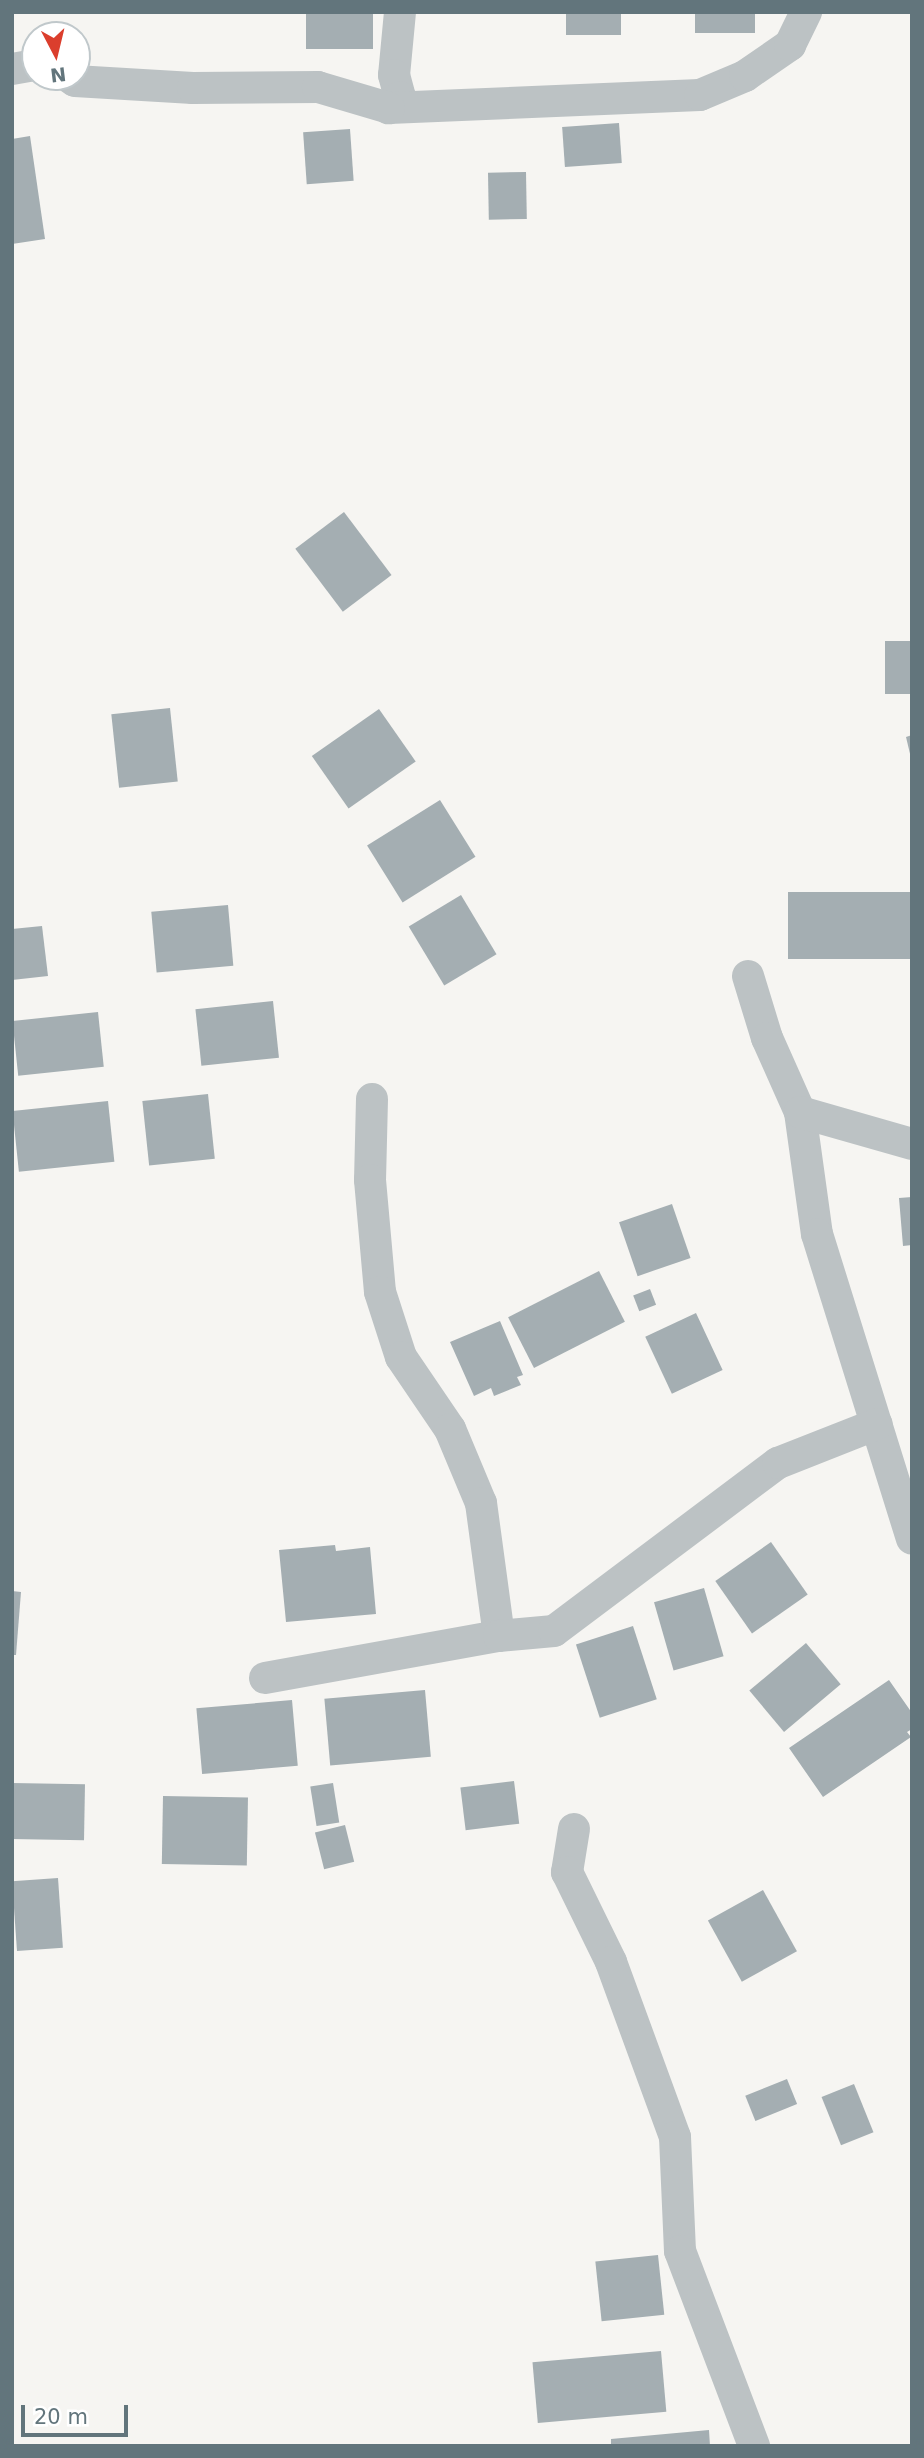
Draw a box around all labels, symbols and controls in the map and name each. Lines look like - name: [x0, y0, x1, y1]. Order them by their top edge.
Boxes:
- north arrow: [21, 21, 91, 91]
- text: N: [49, 63, 68, 87]
- scale bar: [24, 2392, 131, 2436]
- text: 20 m: [34, 2405, 88, 2429]

